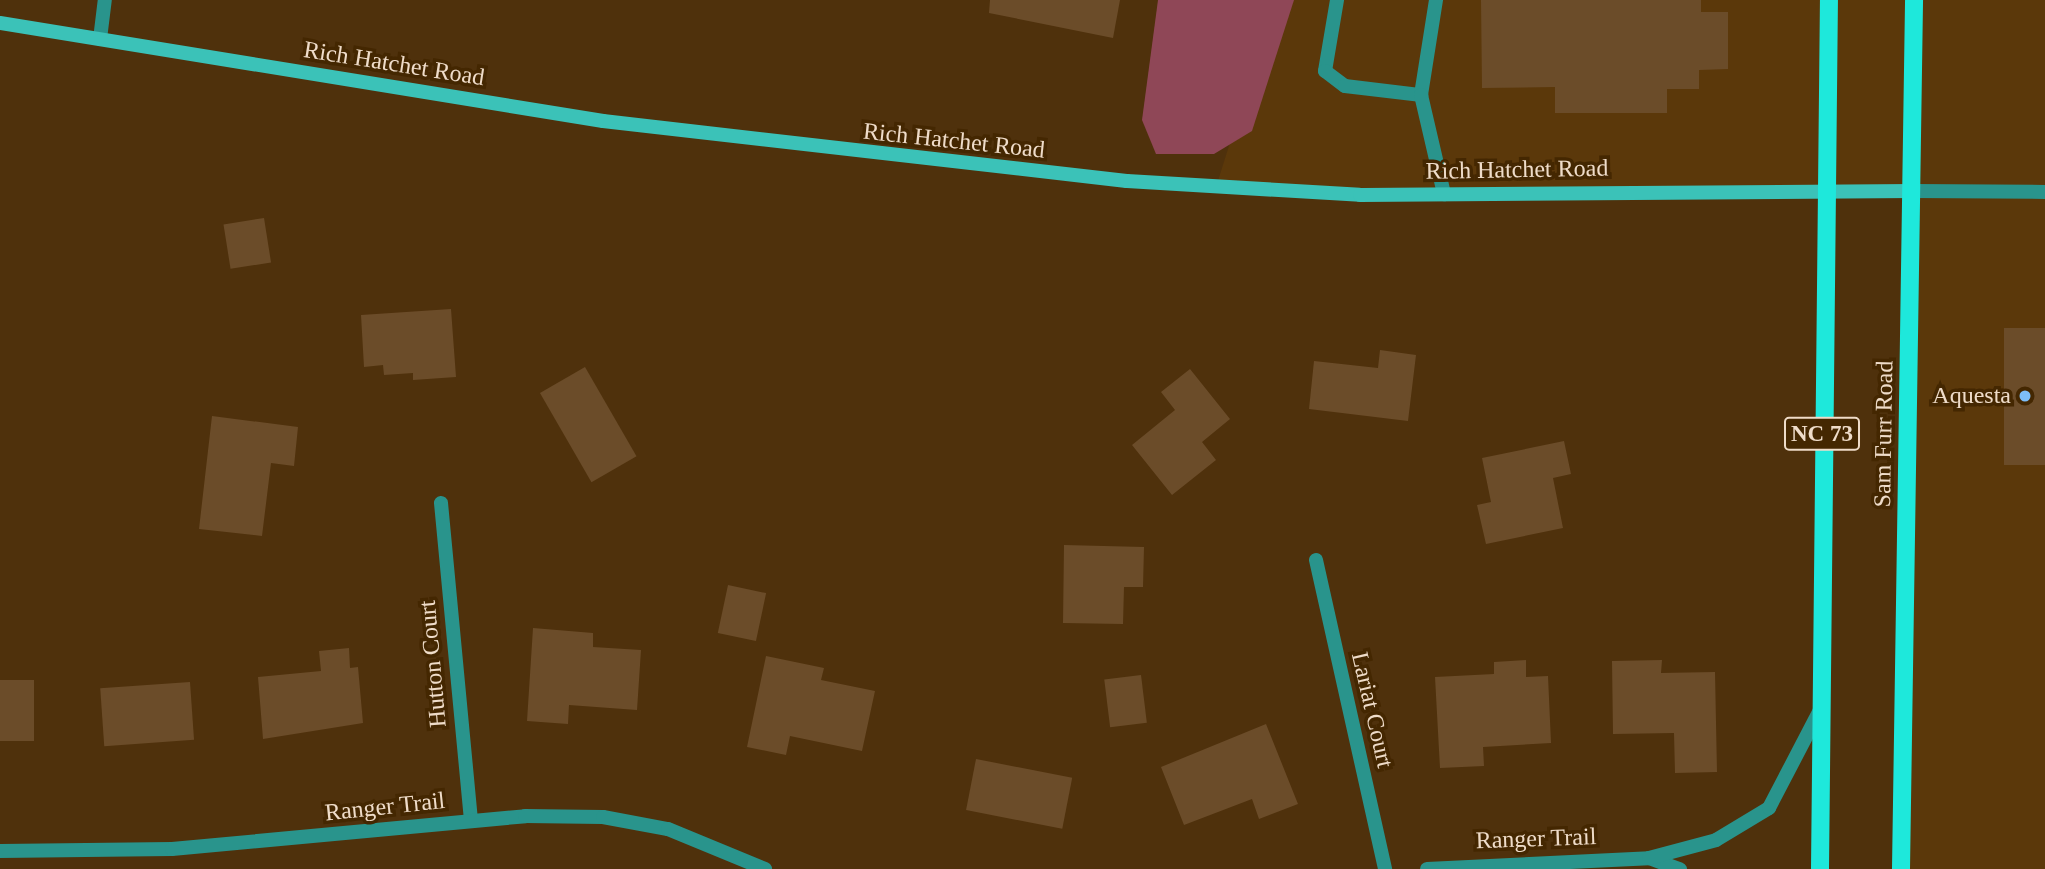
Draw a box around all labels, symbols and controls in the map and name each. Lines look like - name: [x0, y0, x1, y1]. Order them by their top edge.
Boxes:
- street label: Rich Hatchet Road: [302, 35, 486, 93]
- street label: Rich Hatchet Road: [862, 117, 1046, 165]
- street label: Rich Hatchet Road: [1425, 154, 1609, 186]
- street label: Sam Furr Road: [1868, 360, 1900, 508]
- place label: Aquesta: [1932, 382, 2011, 410]
- marker: Aquesta: [2017, 388, 2033, 404]
- road number: NC 73: [1784, 414, 1860, 454]
- street label: Hutton Court: [413, 599, 453, 729]
- street label: Lariat Court: [1345, 649, 1399, 771]
- street label: Ranger Trail: [323, 786, 447, 828]
- street label: Ranger Trail: [1475, 822, 1597, 856]

